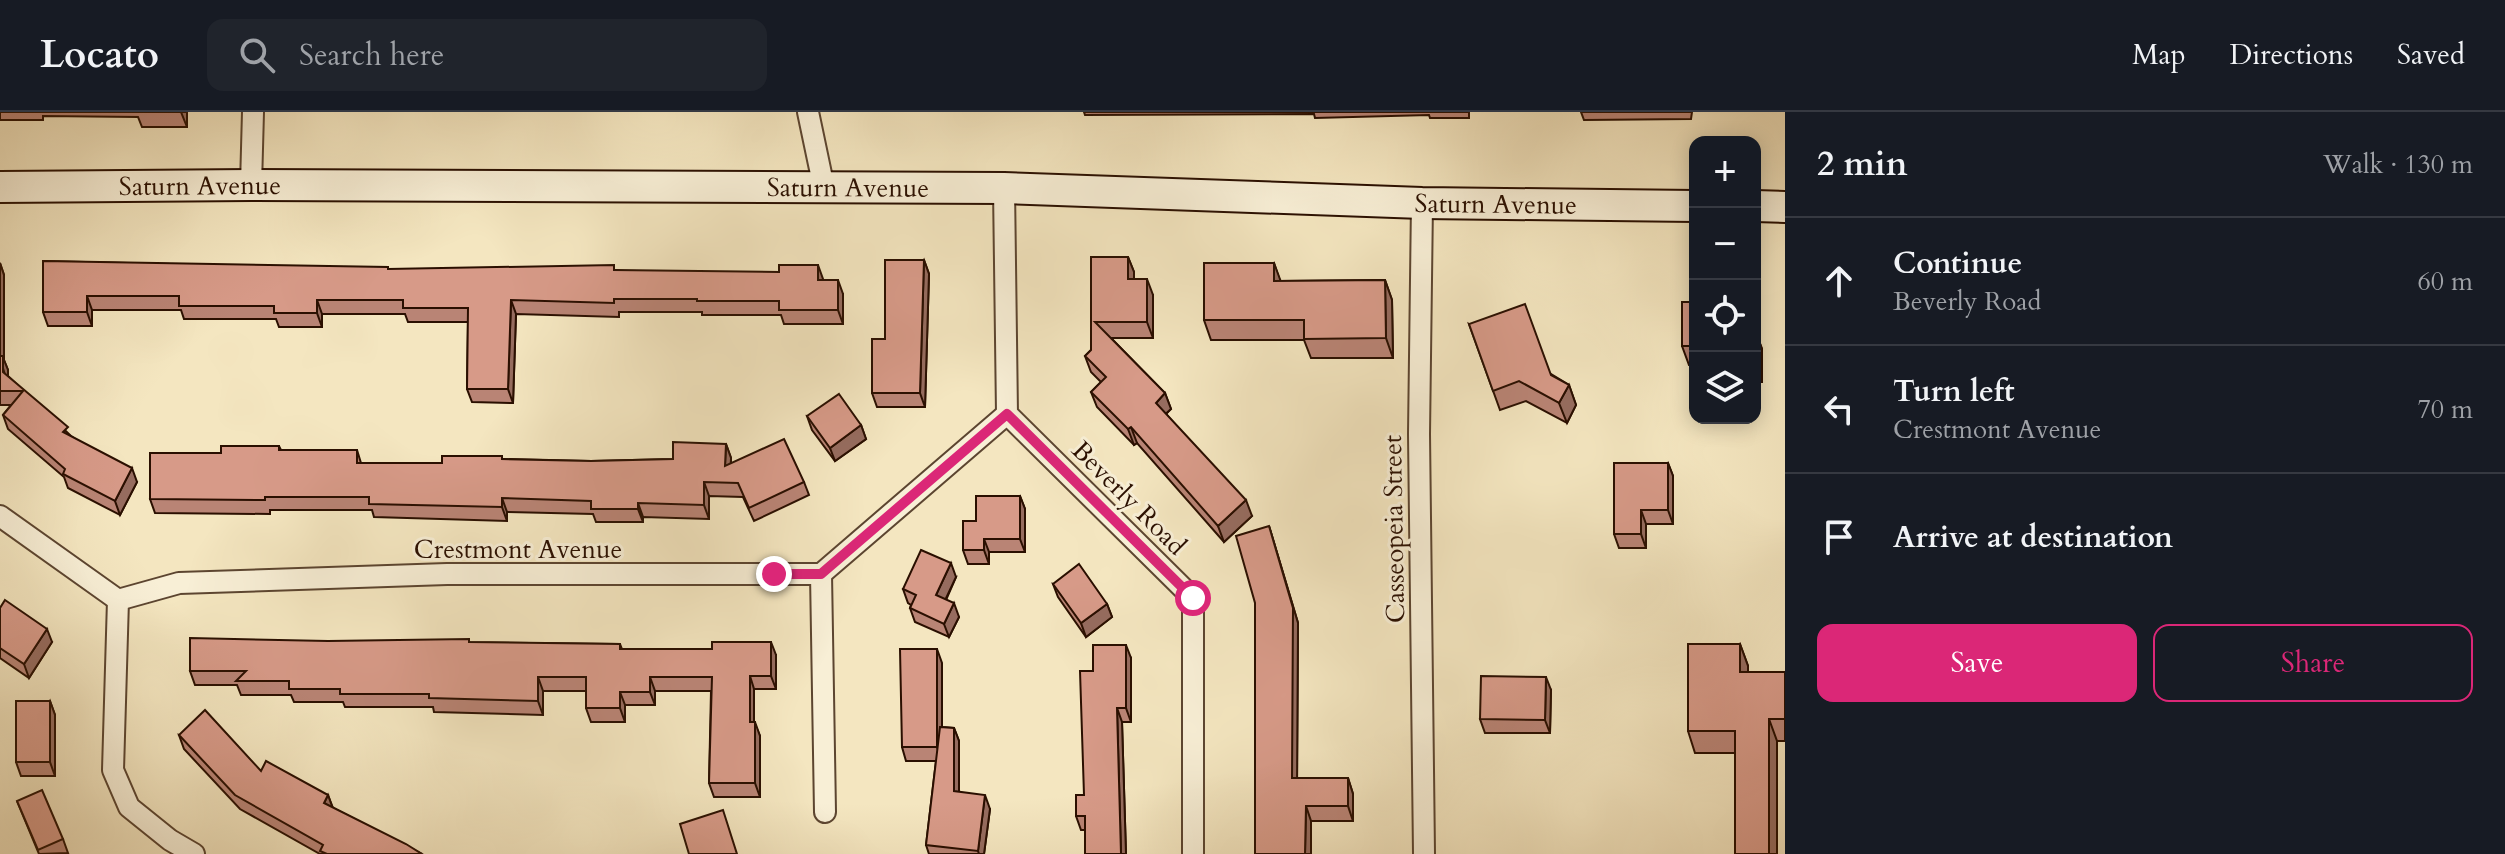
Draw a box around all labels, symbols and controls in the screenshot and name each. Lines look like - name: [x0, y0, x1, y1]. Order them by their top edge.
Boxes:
- search box: [207, 19, 767, 91]
- text: Locato: [40, 29, 159, 81]
- icon: search: [235, 33, 279, 77]
- text: Search here: [299, 35, 444, 76]
- text: Map: [2132, 36, 2186, 74]
- text: Directions: [2230, 36, 2353, 74]
- text: Saved: [2397, 36, 2465, 74]
- map controls: [1689, 136, 1761, 424]
- button: +: [1689, 136, 1761, 208]
- text: 2 min: [1817, 141, 1908, 187]
- text: Walk · 130 m: [2323, 147, 2473, 182]
- street label: Saturn Avenue: [119, 167, 281, 204]
- street label: Saturn Avenue: [767, 170, 929, 205]
- street label: Saturn Avenue: [1414, 185, 1577, 222]
- button: −: [1689, 208, 1761, 280]
- text: Continue: [1893, 243, 2022, 284]
- icon: ahead: [1817, 259, 1861, 303]
- text: 60 m: [2417, 264, 2473, 299]
- button: locate: [1689, 280, 1761, 352]
- text: Beverly Road: [1893, 284, 2041, 319]
- button: layers: [1689, 352, 1761, 424]
- text: Turn left: [1893, 371, 2015, 412]
- icon: left: [1817, 387, 1861, 431]
- text: 70 m: [2417, 392, 2473, 427]
- text: Crestmont Avenue: [1893, 412, 2101, 447]
- street label: Beverly Road: [1064, 433, 1194, 563]
- street label: Casseopeia Street: [1375, 435, 1413, 623]
- icon: arrive: [1817, 515, 1861, 559]
- text: Arrive at destination: [1893, 517, 2173, 558]
- street label: Crestmont Avenue: [414, 532, 622, 567]
- route end: [756, 556, 792, 592]
- route start: [1175, 580, 1211, 616]
- button: Save: [1817, 624, 2137, 702]
- button: Share: [2153, 624, 2473, 702]

